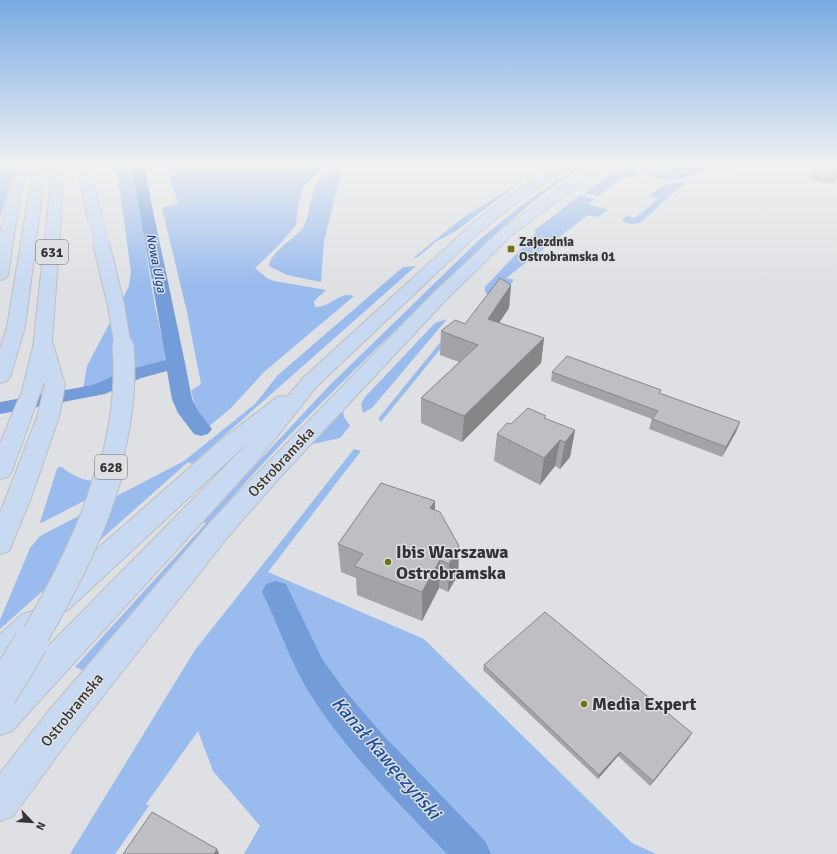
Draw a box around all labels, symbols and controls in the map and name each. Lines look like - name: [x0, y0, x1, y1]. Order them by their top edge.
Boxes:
- water label: Nowa Ulga: [142, 232, 170, 294]
- place label: Zajezdnia Ostrobramska 01: [519, 234, 615, 265]
- road number: 631: [36, 240, 68, 264]
- marker: Zajezdnia Ostrobramska 01: [506, 244, 516, 254]
- street label: Ostrobramska: [244, 423, 318, 501]
- road number: 628: [95, 455, 127, 479]
- place label: Ibis Warszawa Ostrobramska: [396, 541, 509, 584]
- marker: Ibis Warszawa Ostrobramska: [383, 557, 393, 567]
- street label: Ostrobramska: [37, 670, 107, 750]
- water label: Kanał Kawęczyński: [326, 692, 447, 826]
- place label: Media Expert: [592, 693, 697, 715]
- marker: Media Expert: [579, 699, 589, 709]
- north arrow: [12, 802, 52, 842]
- text: N: [33, 820, 48, 832]

